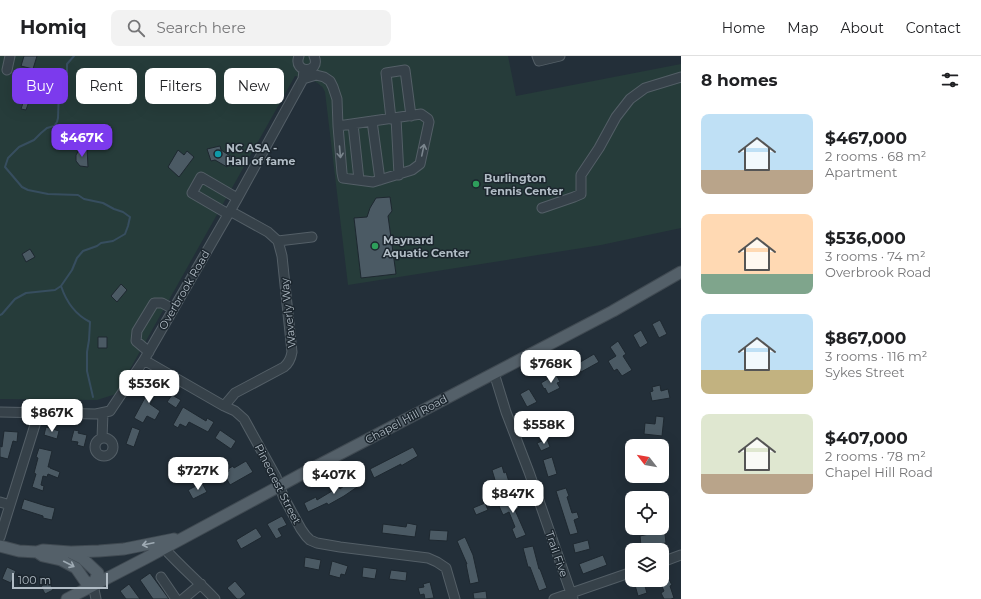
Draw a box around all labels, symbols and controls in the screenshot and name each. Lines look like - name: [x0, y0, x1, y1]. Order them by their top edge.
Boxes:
- search box: [111, 10, 391, 46]
- text: Homiq: [20, 16, 87, 39]
- icon: search: [125, 17, 147, 39]
- text: Search here: [157, 18, 246, 37]
- text: Home: [722, 19, 765, 37]
- text: Map: [787, 19, 818, 37]
- text: About: [840, 19, 884, 37]
- text: Contact: [906, 19, 961, 37]
- chip: Buy: [12, 68, 68, 104]
- chip: Rent: [76, 68, 137, 104]
- chip: Filters: [145, 68, 216, 104]
- chip: New: [224, 68, 284, 104]
- icon: filters: [939, 69, 961, 91]
- text: 8 homes: [701, 70, 778, 90]
- pin: $467K: [54, 124, 110, 158]
- text: $467,000: [825, 128, 907, 148]
- text: $467K: [60, 129, 104, 145]
- icon: home: [733, 130, 781, 178]
- place label: NC ASA - Hall of fame: [226, 141, 296, 168]
- one-way arrow: [420, 144, 428, 157]
- one-way arrow: [336, 145, 344, 158]
- text: 2 rooms · 68 m²: [825, 148, 926, 164]
- marker: NC ASA - Hall of fame: [213, 149, 223, 159]
- text: Apartment: [825, 164, 897, 180]
- place label: Burlington Tennis Center: [484, 171, 563, 198]
- marker: Burlington Tennis Center: [471, 179, 481, 189]
- text: $536,000: [825, 228, 906, 248]
- icon: home: [733, 230, 781, 278]
- place label: Maynard Aquatic Center: [382, 233, 470, 260]
- marker: Maynard Aquatic Center: [370, 241, 380, 251]
- street label: Overbrook Road: [156, 248, 212, 332]
- text: 3 rooms · 74 m²: [825, 248, 926, 264]
- text: Overbrook Road: [825, 264, 931, 280]
- street label: Waverly Way: [277, 277, 299, 349]
- text: $867,000: [825, 328, 906, 348]
- icon: home: [733, 330, 781, 378]
- text: 3 rooms · 116 m²: [825, 348, 927, 364]
- pin: $768K: [523, 350, 579, 384]
- text: $768K: [530, 355, 572, 371]
- text: Sykes Street: [825, 364, 904, 380]
- pin: $536K: [121, 370, 177, 404]
- text: $536K: [128, 375, 170, 391]
- street label: Chapel Hill Road: [362, 391, 450, 447]
- pin: $867K: [24, 399, 80, 433]
- text: $867K: [31, 404, 73, 420]
- pin: $558K: [516, 411, 572, 445]
- text: $558K: [523, 416, 565, 432]
- text: $407,000: [825, 428, 908, 448]
- icon: home: [733, 430, 781, 478]
- north arrow: [625, 439, 669, 483]
- map controls: [625, 439, 669, 587]
- street label: Pinecrest Street: [252, 442, 304, 527]
- text: 2 rooms · 78 m²: [825, 448, 926, 464]
- pin: $727K: [170, 457, 226, 491]
- pin: $407K: [306, 461, 362, 495]
- text: $727K: [177, 462, 219, 478]
- text: Chapel Hill Road: [825, 464, 933, 480]
- text: $407K: [312, 466, 356, 482]
- pin: $847K: [485, 480, 541, 514]
- text: $847K: [492, 485, 534, 501]
- button: locate: [625, 491, 669, 535]
- street label: Trail Five: [543, 529, 572, 579]
- one-way arrow: [142, 541, 155, 549]
- button: layers: [625, 543, 669, 587]
- one-way arrow: [62, 561, 74, 568]
- scale bar: [12, 571, 108, 590]
- text: 100 m: [18, 573, 51, 587]

